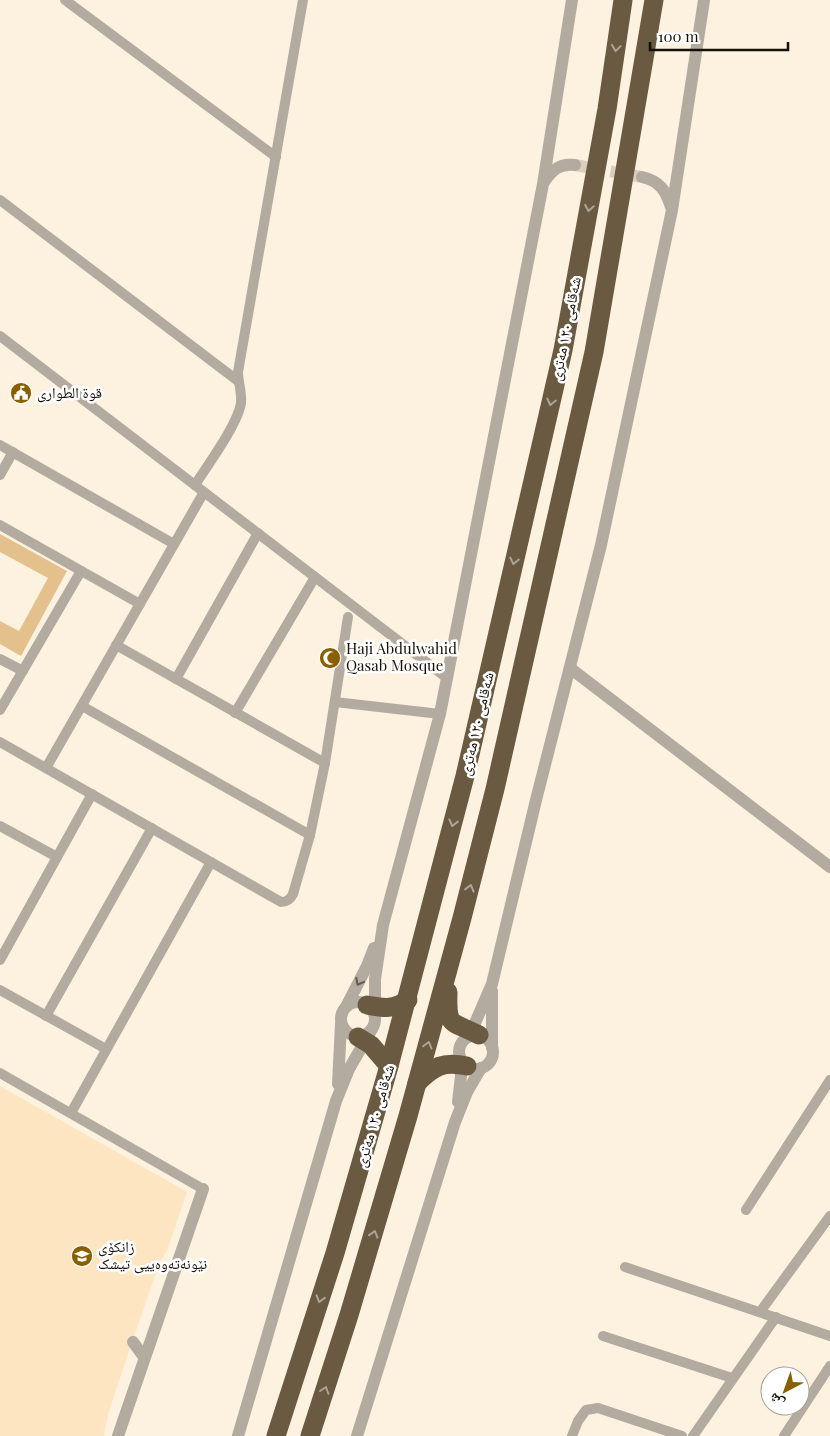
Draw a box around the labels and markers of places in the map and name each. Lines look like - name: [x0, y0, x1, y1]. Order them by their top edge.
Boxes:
- public building icon: قوة الطواری: [9, 381, 33, 405]
- place label: قوة الطواری: [37, 382, 102, 403]
- place label: Haji Abdulwahid Qasab Mosque: [346, 638, 457, 675]
- mosque icon: Haji Abdulwahid Qasab Mosque: [318, 646, 342, 670]
- place label: زانکۆی نێونەتەوەییی تیشک: [98, 1236, 207, 1274]
- school or university icon: زانکۆی نێونەتەوەییی تیشک: [70, 1244, 94, 1268]

